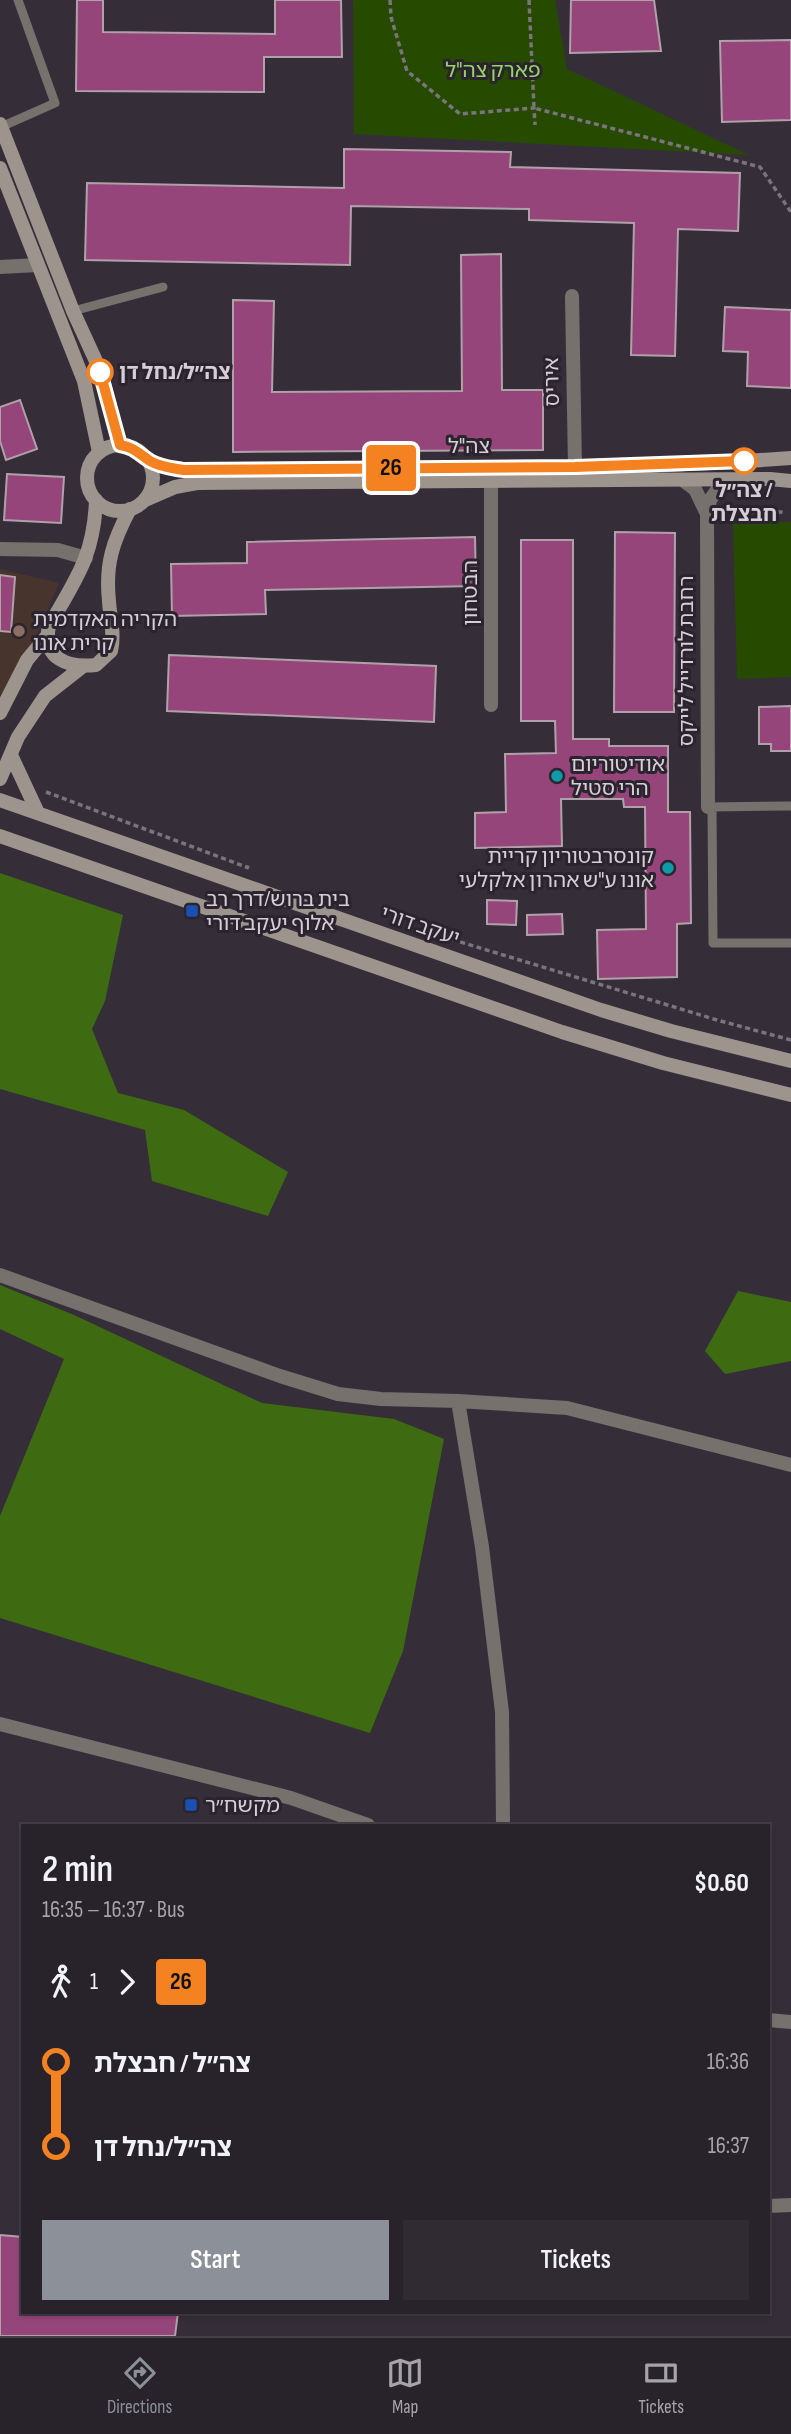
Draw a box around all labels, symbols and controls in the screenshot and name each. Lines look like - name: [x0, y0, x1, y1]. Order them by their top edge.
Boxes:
- park label: פארק צה"ל: [445, 58, 541, 83]
- street label: איריס: [539, 357, 565, 407]
- marker: צה״ל/נחל דן: [87, 359, 113, 385]
- place label: צה״ל/נחל דן: [119, 360, 230, 385]
- street label: צה"ל: [448, 434, 490, 459]
- line badge: 26: [360, 445, 422, 491]
- marker: צה״ל / חבצלת: [731, 448, 757, 474]
- text: 26: [380, 453, 402, 482]
- place label: צה״ל / חבצלת: [711, 478, 777, 527]
- street label: הבטחון: [458, 560, 483, 626]
- street label: רחבת לורדייל לייקס: [674, 576, 699, 746]
- place label: הקריה האקדמית קרית אונו: [33, 607, 177, 656]
- marker: הקריה האקדמית קרית אונו: [11, 623, 27, 639]
- place label: אודיטוריום הרי סטיל: [571, 752, 665, 801]
- marker: אודיטוריום הרי סטיל: [549, 768, 565, 784]
- place label: קונסרבטוריון קריית אונו ע"ש אהרון אלקלעי: [459, 844, 654, 893]
- marker: קונסרבטוריון קריית אונו ע"ש אהרון אלקלעי: [660, 860, 676, 876]
- place label: בית ברוש/דרך רב אלוף יעקב דורי: [206, 887, 350, 936]
- street label: יעקב דורי: [377, 901, 463, 951]
- marker: בית ברוש/דרך רב אלוף יעקב דורי: [184, 903, 200, 919]
- place label: מקשח״ר: [205, 1793, 280, 1818]
- marker: מקשח״ר: [183, 1797, 199, 1813]
- text: 2 min: [42, 1847, 113, 1892]
- text: $0.60: [694, 1868, 749, 1899]
- text: 16:35 – 16:37 · Bus: [42, 1896, 185, 1924]
- icon: walk: [42, 1963, 80, 2001]
- icon: forward: [108, 1963, 146, 2001]
- text: 26: [170, 1967, 192, 1996]
- text: 1: [90, 1968, 98, 1996]
- text: 16:36: [707, 2048, 749, 2076]
- text: צה״ל / חבצלת: [94, 2049, 251, 2080]
- text: 16:37: [708, 2132, 749, 2160]
- text: צה״ל/נחל דן: [94, 2133, 232, 2164]
- button: Start: [42, 2220, 389, 2300]
- button: Tickets: [403, 2220, 749, 2300]
- tab: Directions: [107, 2354, 172, 2419]
- tab: Map: [386, 2354, 424, 2419]
- tab: Tickets: [638, 2354, 684, 2419]

